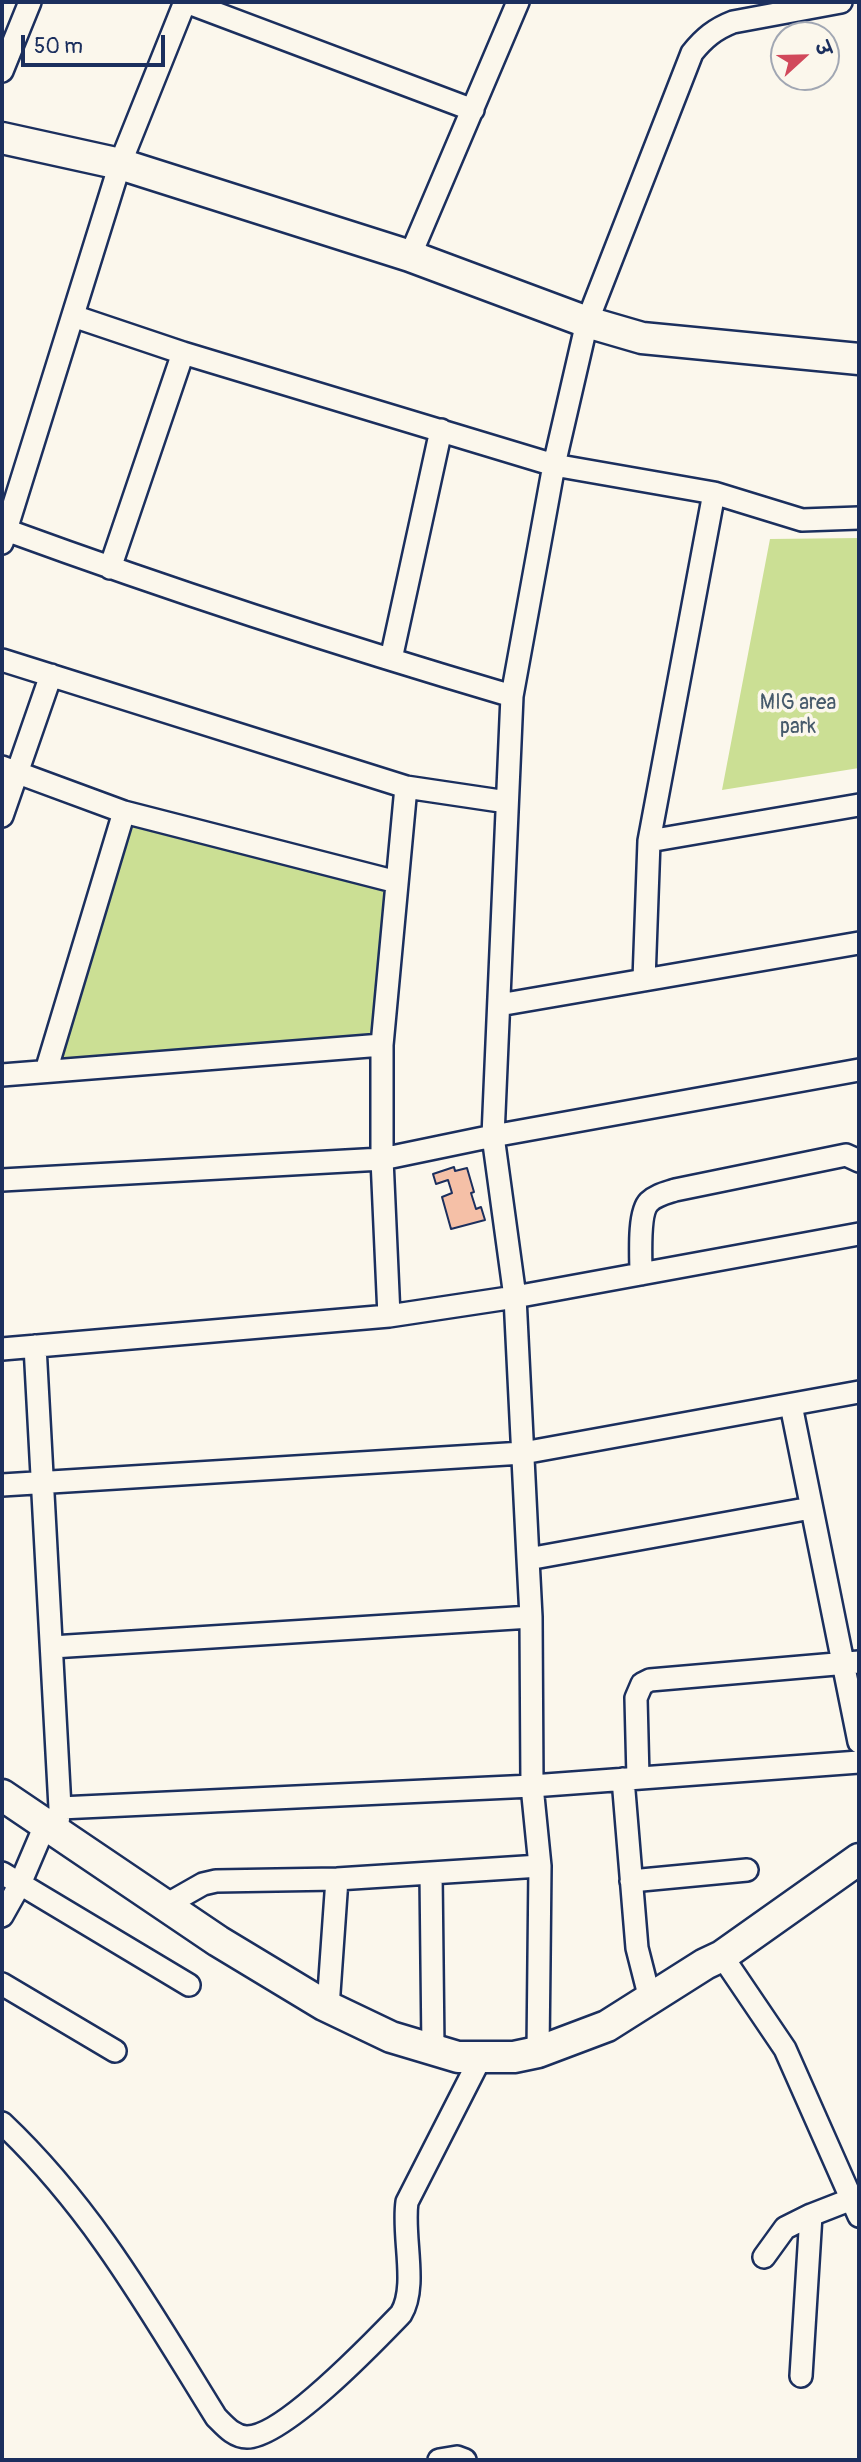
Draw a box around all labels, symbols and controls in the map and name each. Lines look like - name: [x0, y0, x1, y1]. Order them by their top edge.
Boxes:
- scale bar: [24, 21, 168, 65]
- north arrow: [770, 21, 840, 91]
- text: 50 m: [34, 33, 83, 60]
- text: उ: [809, 39, 836, 59]
- park label: MIG area park: [760, 691, 836, 741]

